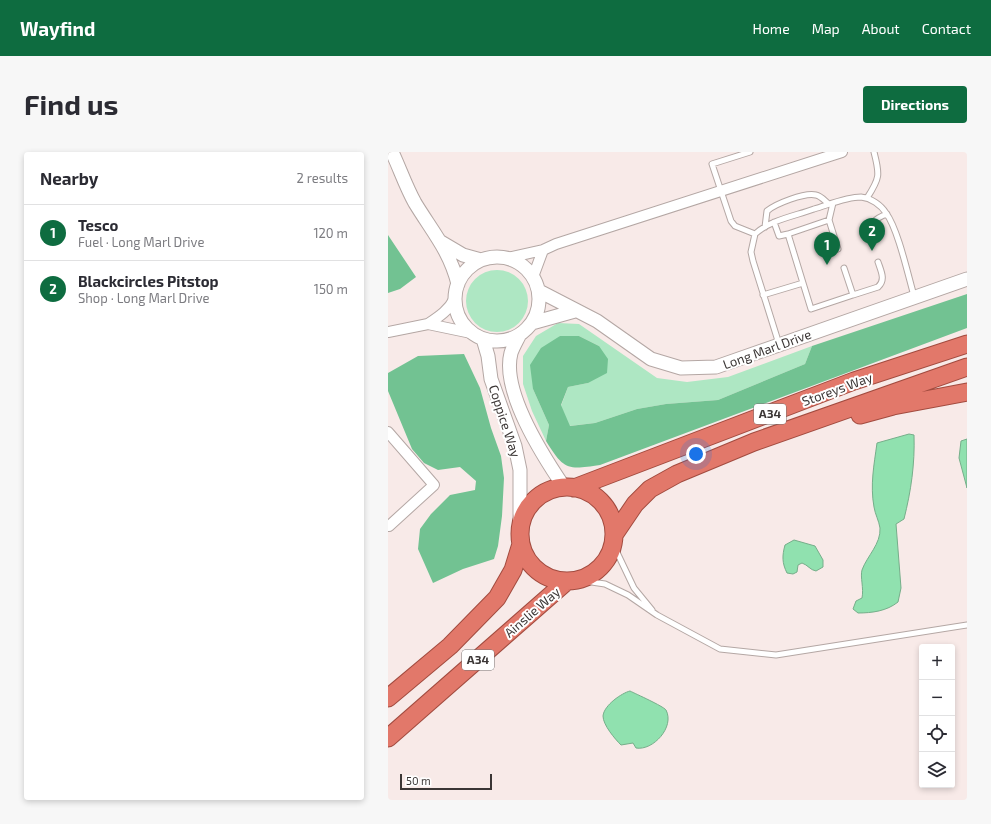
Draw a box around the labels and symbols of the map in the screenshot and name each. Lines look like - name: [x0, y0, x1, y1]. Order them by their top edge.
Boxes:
- pin: 2: [859, 218, 885, 251]
- pin: 1: [814, 232, 840, 265]
- street label: Long Marl Drive: [721, 326, 813, 372]
- street label: Storeys Way: [800, 369, 875, 409]
- street label: Coppice Way: [486, 383, 524, 459]
- road number: A34: [754, 404, 786, 424]
- your location: [686, 444, 706, 464]
- street label: Ainslie Way: [501, 583, 563, 640]
- road number: A34: [462, 650, 494, 670]
- scale bar: [400, 772, 492, 791]

